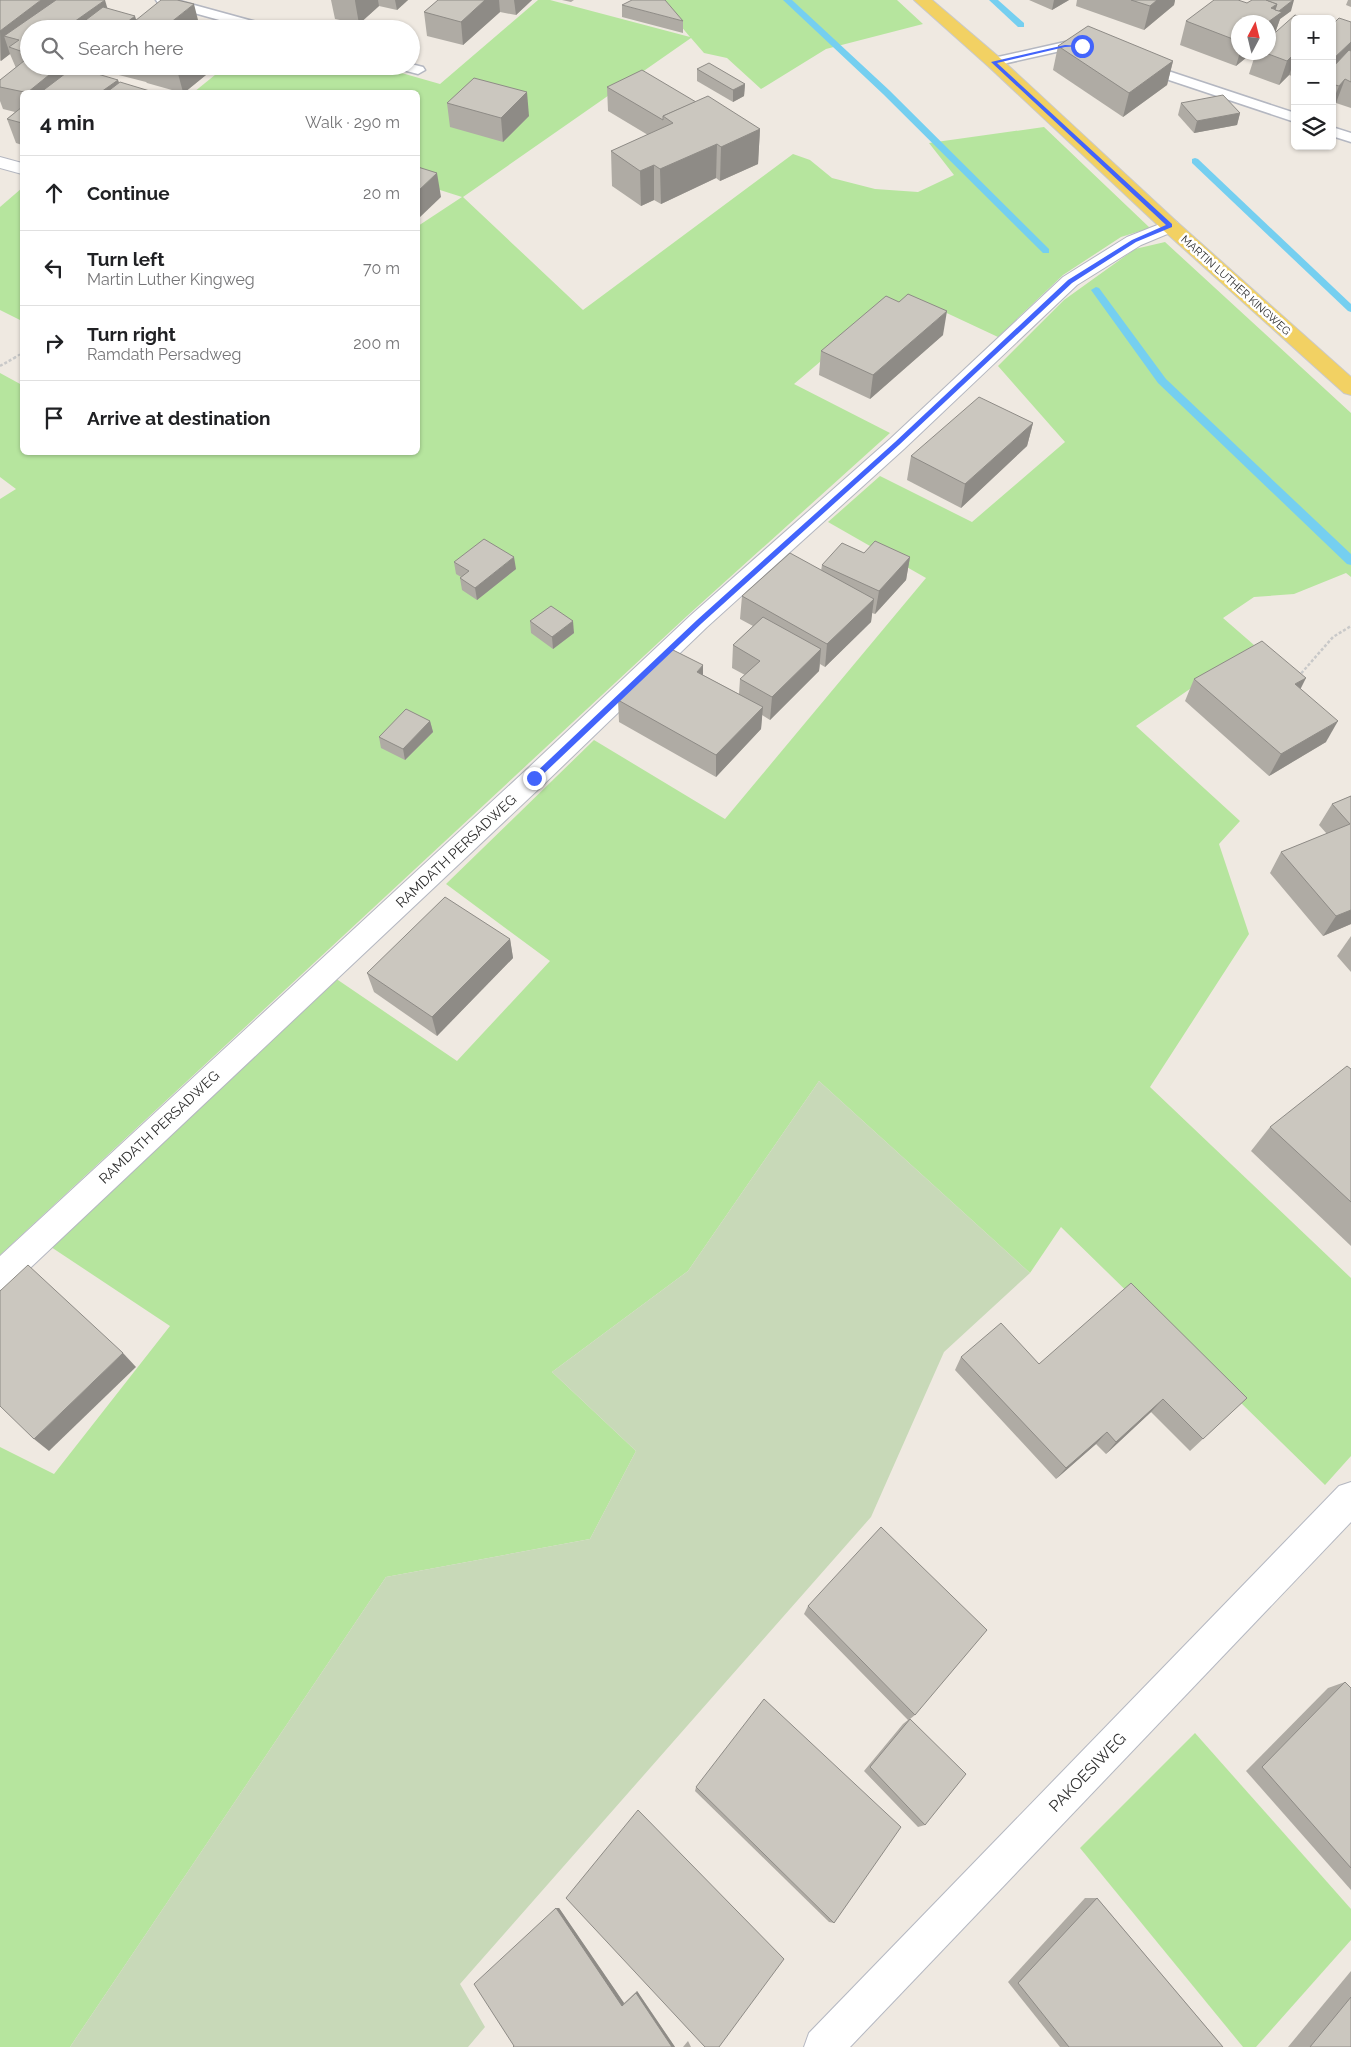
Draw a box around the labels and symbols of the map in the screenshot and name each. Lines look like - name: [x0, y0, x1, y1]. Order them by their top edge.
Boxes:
- north arrow: [1231, 15, 1276, 60]
- route start: [1071, 35, 1094, 58]
- street label: MARTIN LUTHER KINGWEG: [1178, 233, 1293, 338]
- route end: [523, 767, 546, 790]
- street label: RAMDATH PERSADWEG: [393, 791, 519, 911]
- street label: RAMDATH PERSADWEG: [96, 1067, 222, 1187]
- street label: PAKOESIWEG: [1045, 1729, 1130, 1816]

